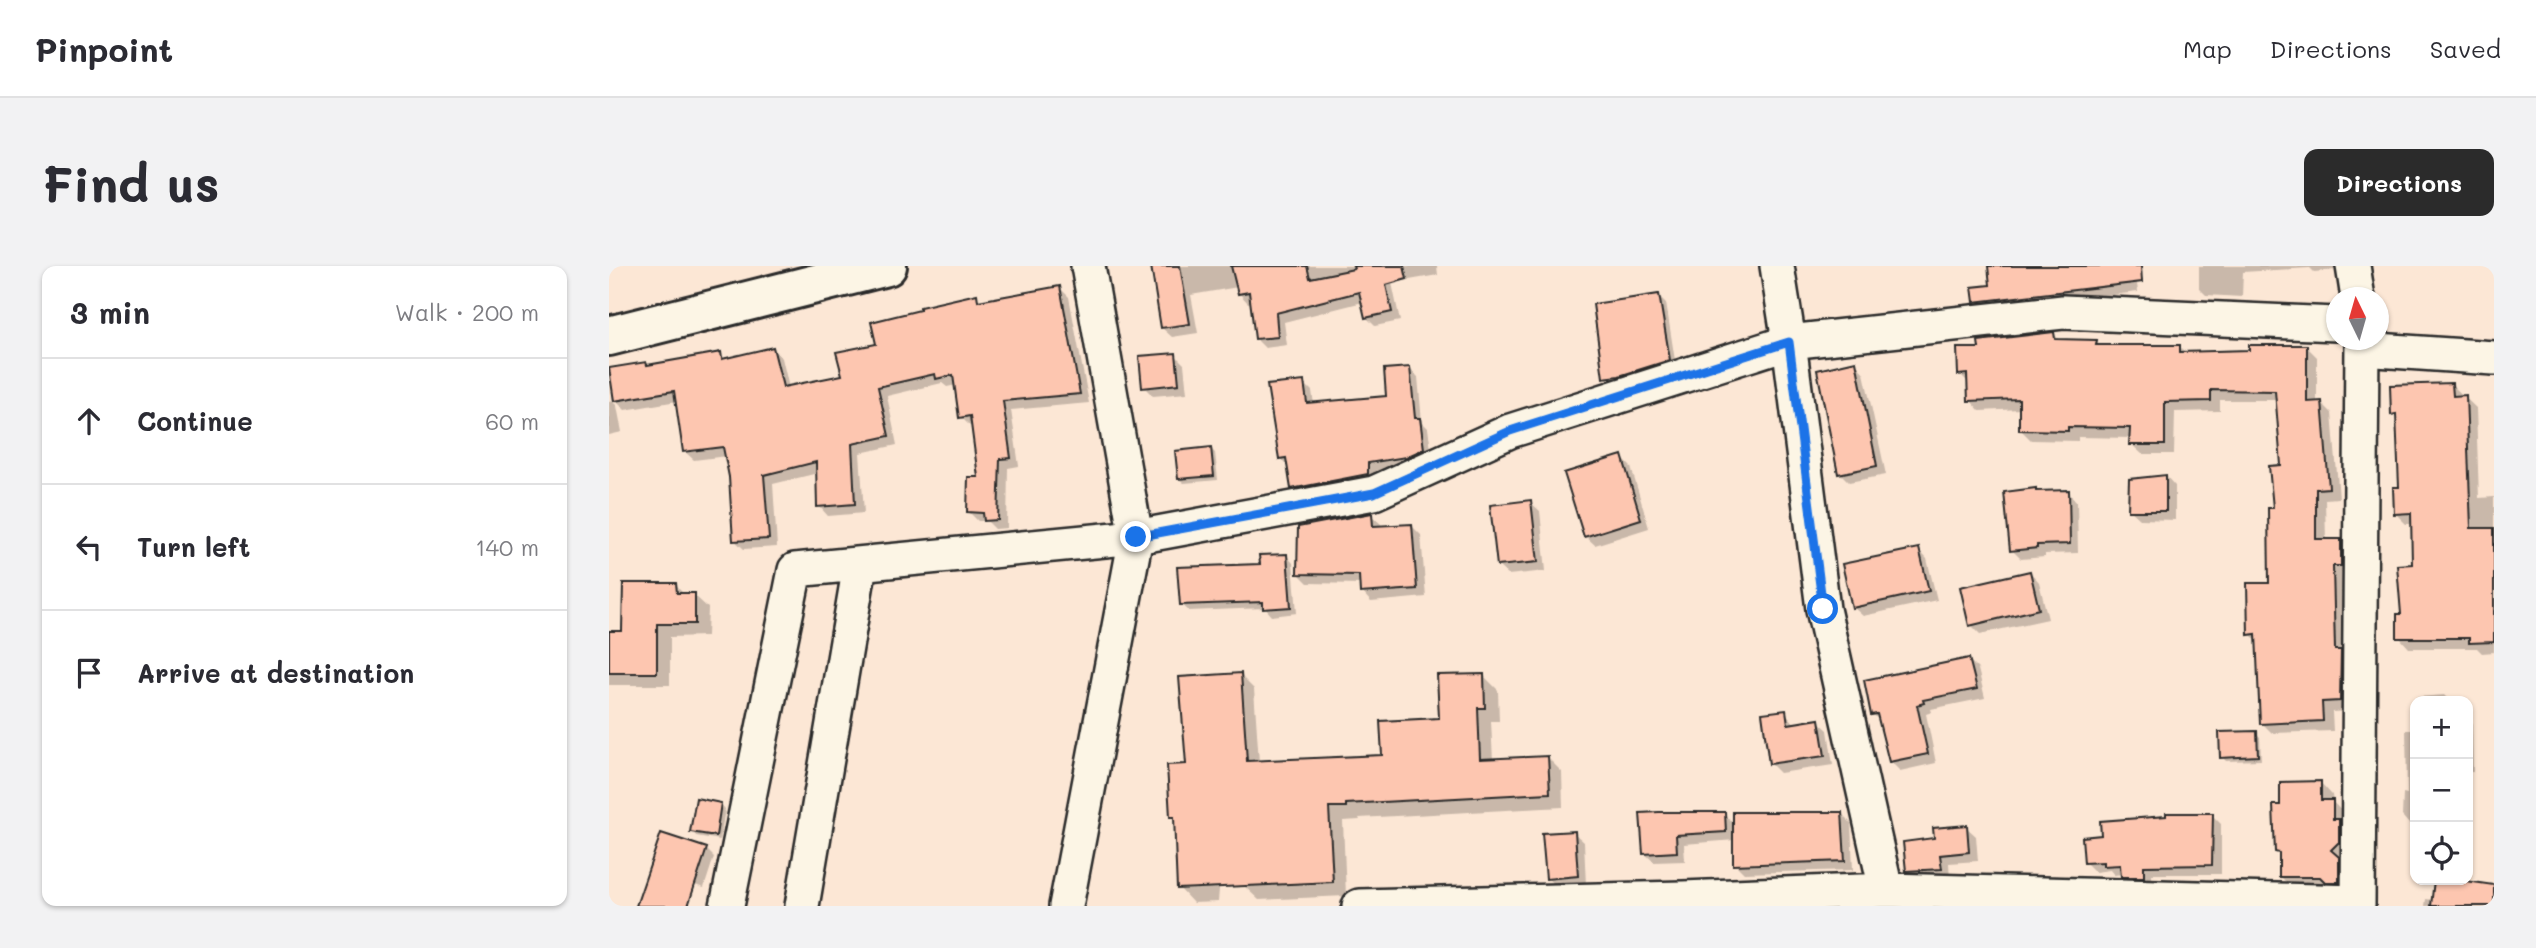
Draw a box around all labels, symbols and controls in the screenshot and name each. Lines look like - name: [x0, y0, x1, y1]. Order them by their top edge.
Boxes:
- text: Pinpoint: [35, 27, 173, 70]
- text: Map: [2183, 33, 2232, 64]
- text: Directions: [2270, 33, 2392, 64]
- text: Saved: [2430, 33, 2501, 64]
- button: Directions: [2304, 149, 2494, 216]
- text: Find us: [42, 151, 220, 214]
- north arrow: [2326, 287, 2389, 350]
- text: 3 min: [70, 292, 150, 332]
- text: Walk · 200 m: [395, 297, 539, 327]
- icon: ahead: [70, 402, 108, 440]
- text: Continue: [137, 404, 253, 438]
- text: 60 m: [485, 406, 539, 436]
- route end: [1120, 521, 1151, 552]
- icon: left: [70, 528, 108, 566]
- text: Turn left: [137, 530, 250, 564]
- text: 140 m: [475, 532, 539, 562]
- route start: [1807, 593, 1838, 624]
- icon: arrive: [70, 654, 108, 692]
- text: Arrive at destination: [137, 656, 414, 690]
- map controls: [2410, 696, 2473, 885]
- button: +: [2410, 696, 2473, 759]
- button: −: [2410, 759, 2473, 822]
- button: locate: [2410, 822, 2473, 885]

